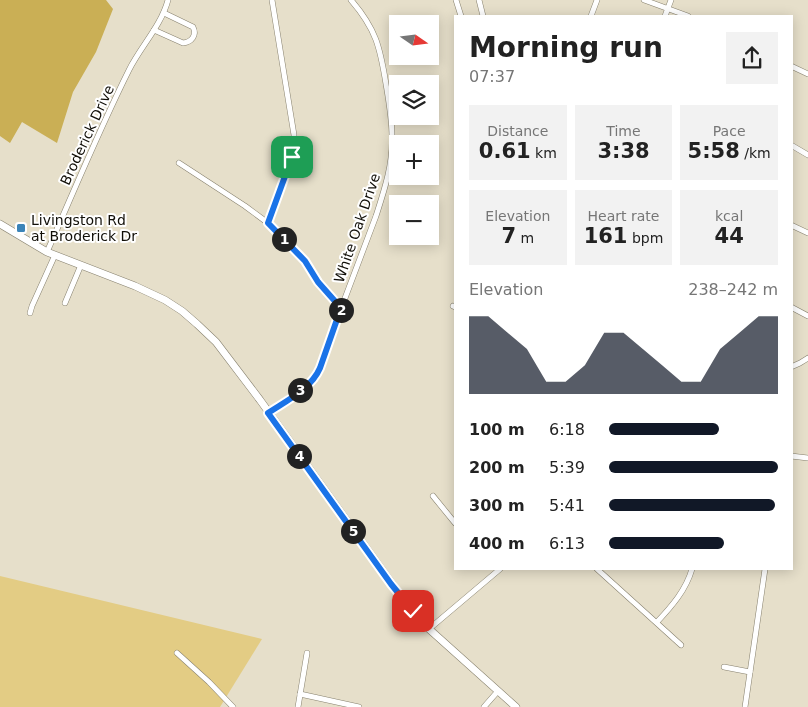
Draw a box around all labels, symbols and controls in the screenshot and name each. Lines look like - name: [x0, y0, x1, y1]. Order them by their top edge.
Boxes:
- north arrow: [389, 15, 439, 65]
- map controls: [389, 15, 439, 245]
- text: Morning run: [469, 31, 663, 64]
- button: share: [726, 32, 778, 84]
- text: 07:37: [469, 67, 515, 86]
- button: layers: [389, 75, 439, 125]
- street label: Broderick Drive: [57, 83, 117, 187]
- text: Distance: [487, 123, 548, 139]
- text: Time: [606, 123, 641, 139]
- text: Pace: [713, 123, 746, 139]
- button: +: [389, 135, 439, 185]
- pin: [271, 136, 313, 178]
- text: 0.61: [479, 139, 531, 163]
- text: 3:38: [597, 139, 650, 163]
- text: 5:58: [688, 139, 740, 163]
- icon: arrive: [278, 143, 306, 171]
- text: km: [531, 145, 557, 161]
- text: /km: [740, 145, 771, 161]
- street label: White Oak Drive: [331, 171, 383, 285]
- button: −: [389, 195, 439, 245]
- text: Elevation: [485, 208, 550, 224]
- text: Heart rate: [588, 208, 659, 224]
- text: kcal: [715, 208, 743, 224]
- place label: Livingston Rd at Broderick Dr: [31, 212, 137, 244]
- marker: Livingston Rd at Broderick Dr: [15, 222, 27, 234]
- text: 7: [501, 224, 516, 248]
- text: 161: [584, 224, 627, 248]
- text: 44: [715, 224, 744, 248]
- pin: 1: [272, 226, 296, 252]
- text: m: [516, 230, 534, 246]
- text: bpm: [627, 230, 663, 246]
- text: 1: [280, 231, 289, 247]
- text: Elevation: [469, 280, 543, 299]
- text: 238–242 m: [688, 280, 778, 299]
- pin: 2: [328, 298, 354, 322]
- text: 2: [337, 302, 346, 318]
- pin: 3: [288, 378, 312, 402]
- text: 3: [296, 382, 305, 398]
- text: 100 m: [469, 420, 525, 439]
- text: 6:18: [549, 420, 585, 439]
- pin: 4: [286, 444, 312, 468]
- text: 4: [295, 448, 304, 464]
- text: 200 m: [469, 458, 525, 477]
- text: 5:39: [549, 458, 585, 477]
- text: 300 m: [469, 496, 525, 515]
- text: 5:41: [549, 496, 585, 515]
- pin: 5: [340, 518, 366, 544]
- text: 5: [349, 523, 358, 539]
- text: 400 m: [469, 534, 525, 553]
- text: 6:13: [549, 534, 585, 553]
- pin: [392, 590, 434, 632]
- icon: check: [399, 597, 427, 625]

